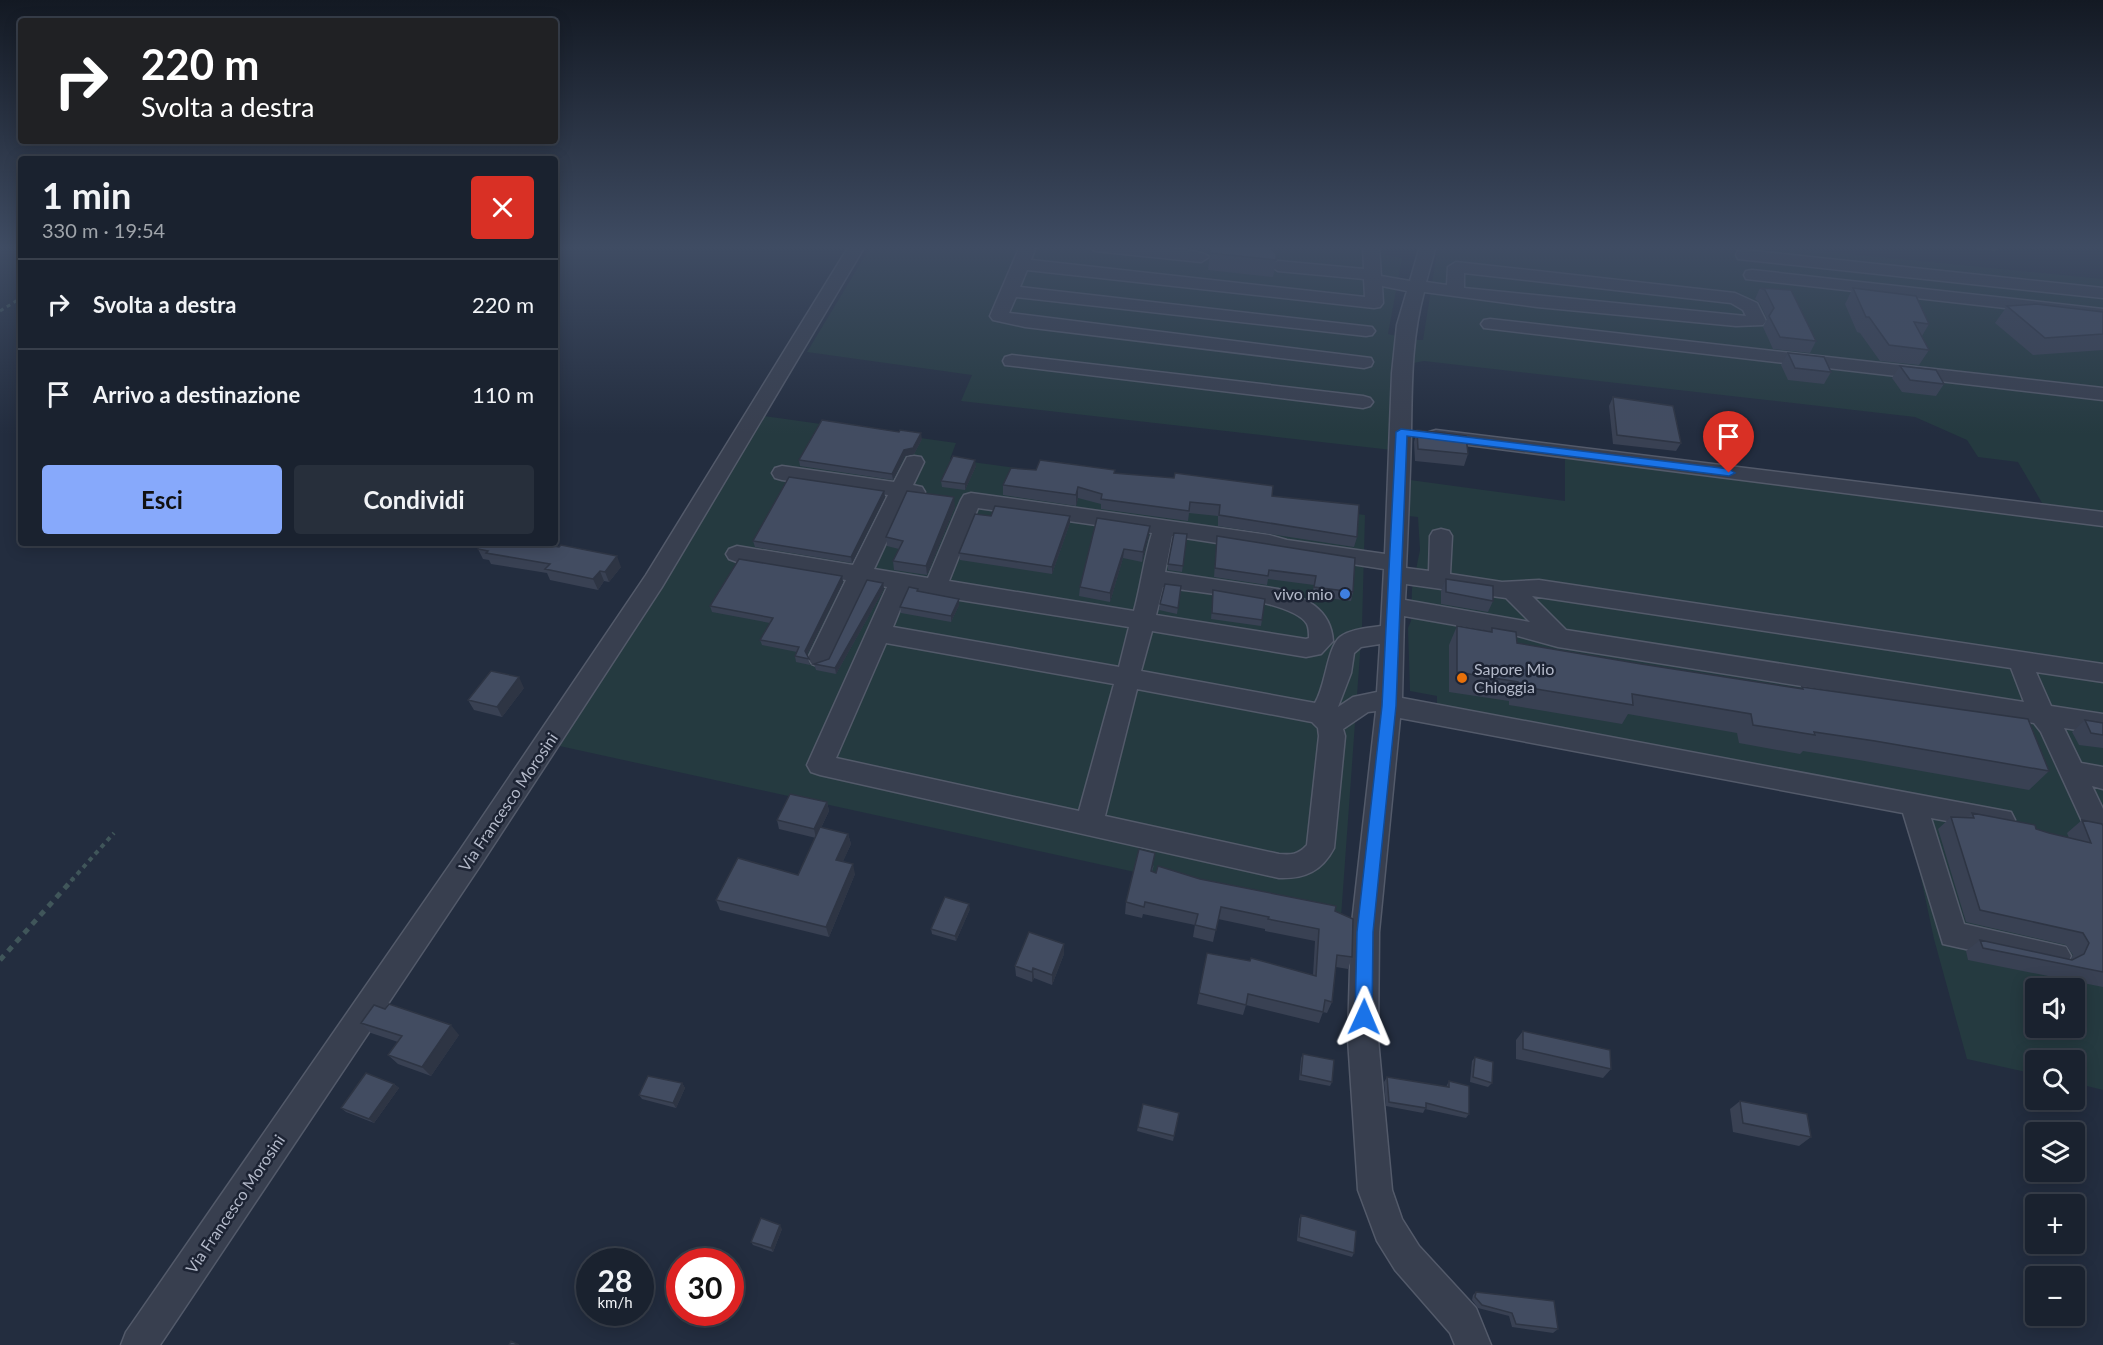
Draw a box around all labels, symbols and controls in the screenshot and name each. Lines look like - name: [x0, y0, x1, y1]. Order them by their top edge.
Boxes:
- text: 220 m: [141, 39, 259, 89]
- icon: right: [42, 42, 120, 120]
- text: Svolta a destra: [141, 90, 314, 123]
- text: 1 min: [42, 173, 131, 217]
- button: close: [471, 176, 534, 239]
- text: 330 m · 19:54: [42, 218, 165, 242]
- icon: right: [42, 288, 75, 321]
- text: Svolta a destra: [93, 291, 236, 318]
- text: 220 m: [472, 291, 534, 318]
- icon: arrive: [42, 378, 75, 411]
- text: Arrivo a destinazione: [93, 381, 300, 408]
- text: 110 m: [472, 381, 534, 408]
- pin: [1703, 411, 1754, 473]
- icon: arrive: [1712, 420, 1745, 453]
- button: Esci: [42, 465, 282, 534]
- button: Condividi: [294, 465, 534, 534]
- place label: vivo mio: [1274, 584, 1333, 603]
- marker: vivo mio: [1338, 587, 1352, 601]
- place label: Sapore Mio Chioggia: [1474, 659, 1554, 696]
- marker: Sapore Mio Chioggia: [1455, 671, 1469, 685]
- street label: Via Francesco Morosini: [454, 729, 561, 875]
- map controls: [2025, 978, 2085, 1326]
- button: sound: [2025, 978, 2085, 1038]
- position arrow: [1332, 985, 1396, 1049]
- button: search: [2025, 1050, 2085, 1110]
- button: layers: [2025, 1122, 2085, 1182]
- street label: Via Francesco Morosini: [181, 1131, 288, 1277]
- button: +: [2025, 1194, 2085, 1254]
- speed limit sign: 30: [666, 1248, 744, 1326]
- text: 28: [598, 1262, 632, 1298]
- button: −: [2025, 1266, 2085, 1326]
- text: km/h: [597, 1293, 633, 1311]

